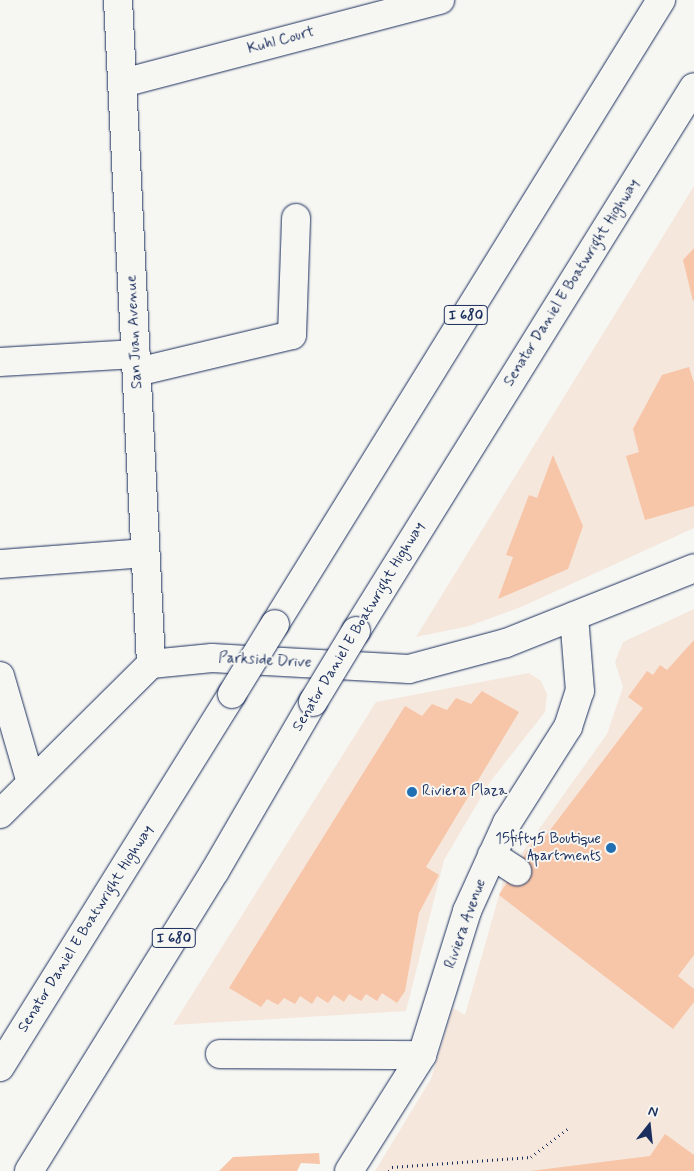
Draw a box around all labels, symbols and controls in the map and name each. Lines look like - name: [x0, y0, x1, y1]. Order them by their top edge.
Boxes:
- street label: Kuhl Court: [246, 23, 316, 59]
- street label: Senator Daniel E Boatwright Highway: [501, 177, 643, 389]
- street label: San Juan Avenue: [123, 276, 147, 388]
- road number: I 680: [444, 304, 488, 326]
- street label: Senator Daniel E Boatwright Highway: [290, 520, 428, 734]
- street label: Parkside Drive: [219, 650, 311, 672]
- place label: Riviera Plaza: [422, 783, 506, 801]
- marker: Riviera Plaza: [406, 786, 418, 798]
- street label: Senator Daniel E Boatwright Highway: [15, 823, 157, 1035]
- place label: 15fifty5 Boutique Apartments: [495, 830, 601, 865]
- marker: 15fifty5 Boutique Apartments: [605, 842, 617, 854]
- street label: Riviera Avenue: [441, 876, 491, 972]
- road number: I 680: [152, 926, 196, 950]
- north arrow: [624, 1101, 674, 1151]
- text: N: [646, 1102, 660, 1122]

